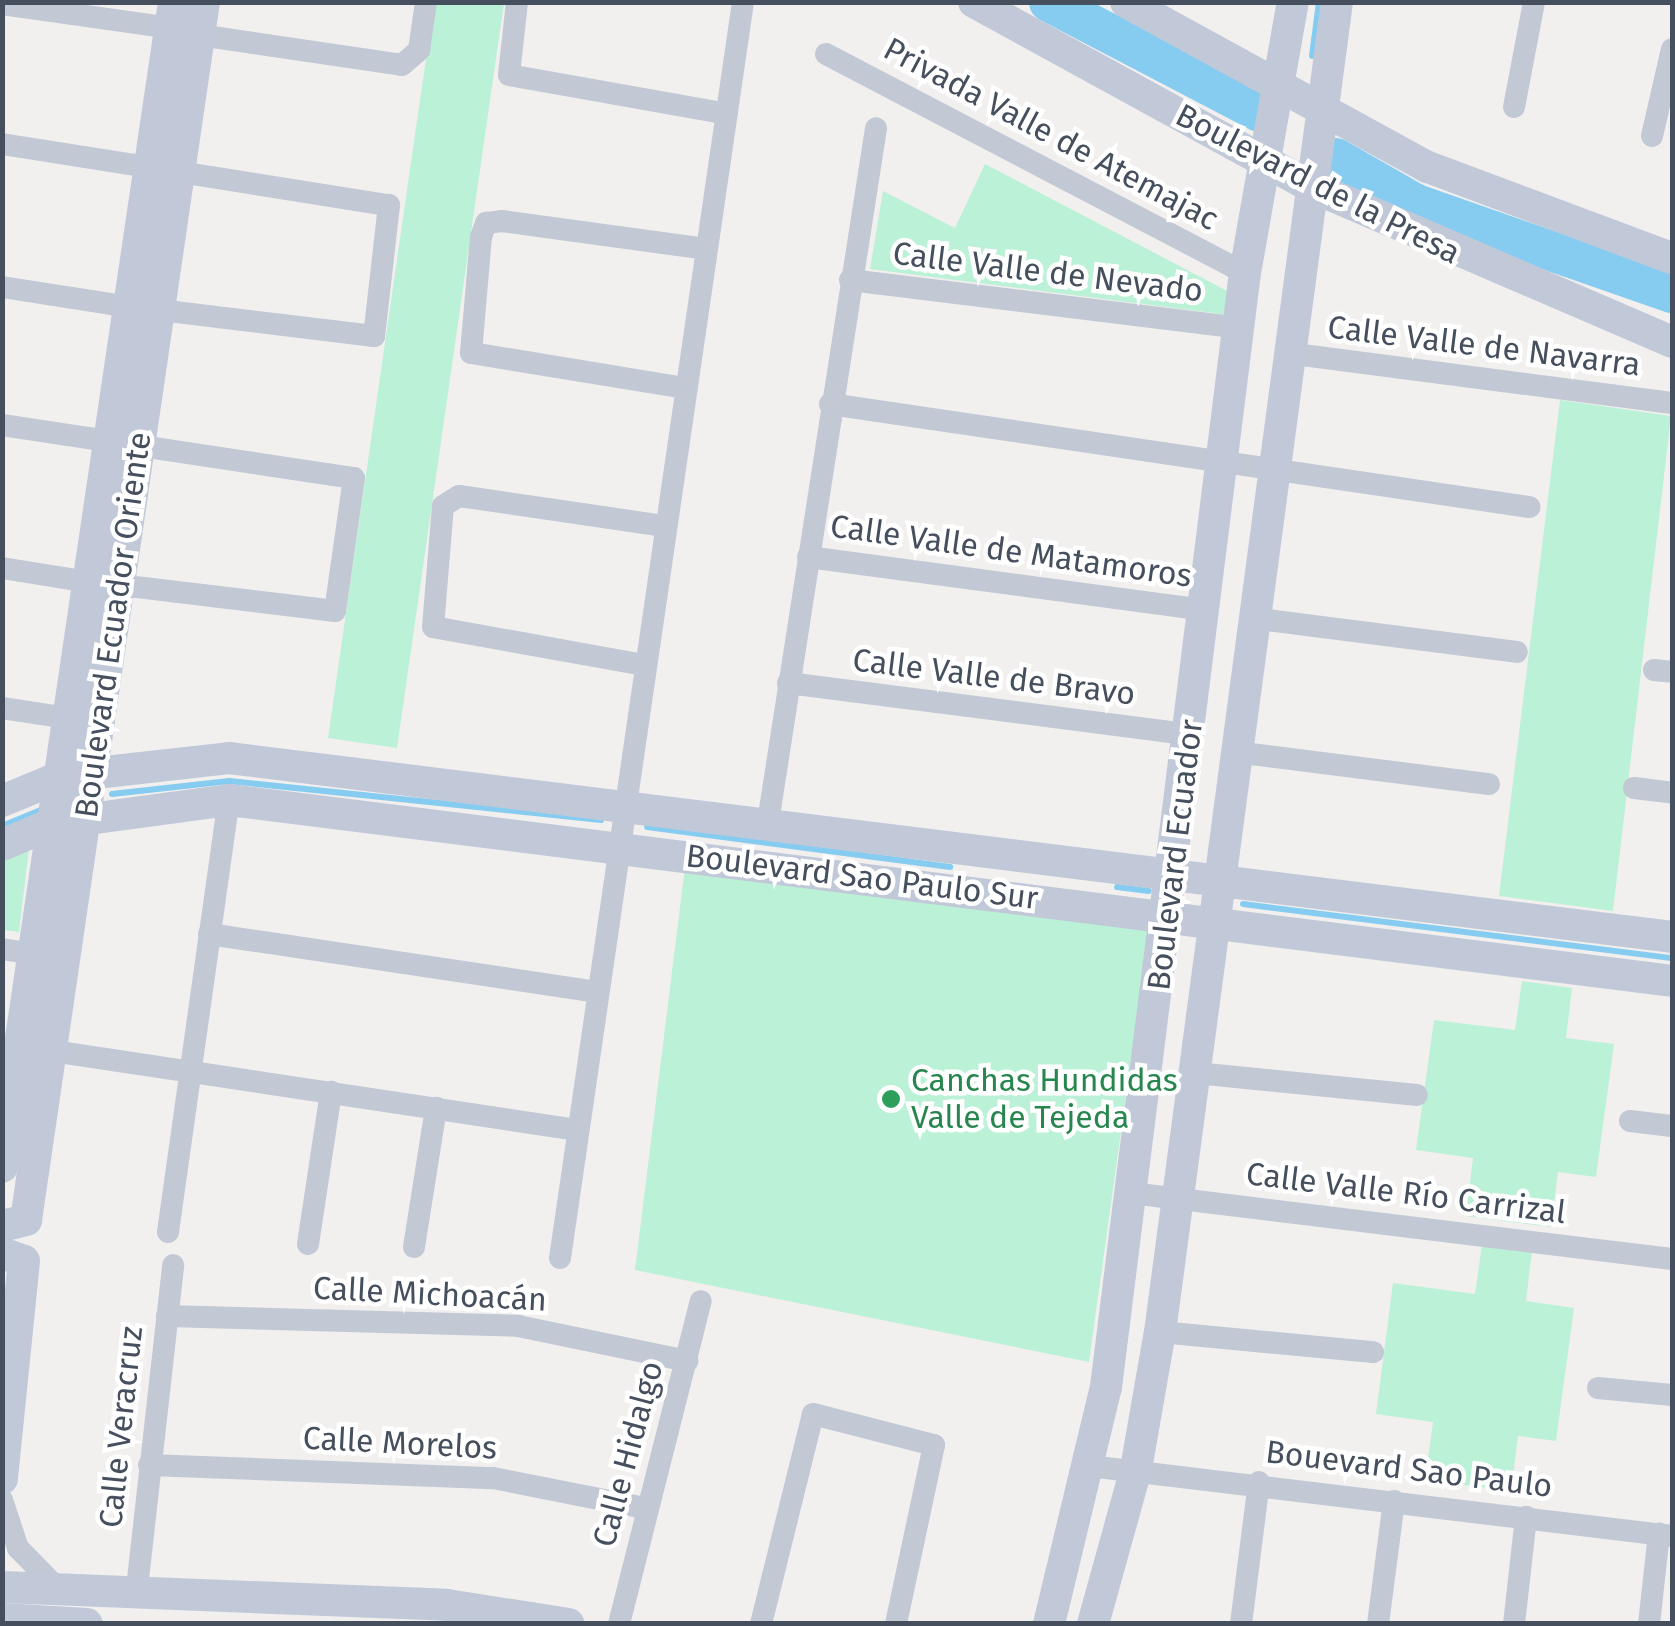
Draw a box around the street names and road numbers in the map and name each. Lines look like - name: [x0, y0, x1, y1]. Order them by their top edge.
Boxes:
- street label: Privada Valle de Atemajac: [877, 29, 1225, 239]
- street label: Boulevard de la Presa: [1169, 96, 1467, 272]
- street label: Calle Valle de Nevado: [891, 234, 1205, 310]
- street label: Calle Valle de Navarra: [1325, 308, 1643, 384]
- street label: Boulevard Ecuador Oriente: [67, 430, 159, 820]
- street label: Calle Valle de Matamoros: [828, 507, 1194, 595]
- street label: Calle Valle de Bravo: [851, 641, 1137, 713]
- street label: Boulevard Ecuador: [1139, 717, 1211, 993]
- street label: Boulevard Sao Paulo Sur: [684, 836, 1040, 918]
- street label: Calle Valle Río Carrizal: [1244, 1154, 1568, 1232]
- street label: Calle Michoacán: [312, 1269, 548, 1319]
- street label: Calle Veracruz: [91, 1324, 151, 1530]
- street label: Calle Hidalgo: [585, 1357, 671, 1551]
- street label: Calle Morelos: [302, 1419, 498, 1467]
- street label: Bouevard Sao Paulo: [1263, 1432, 1555, 1506]

